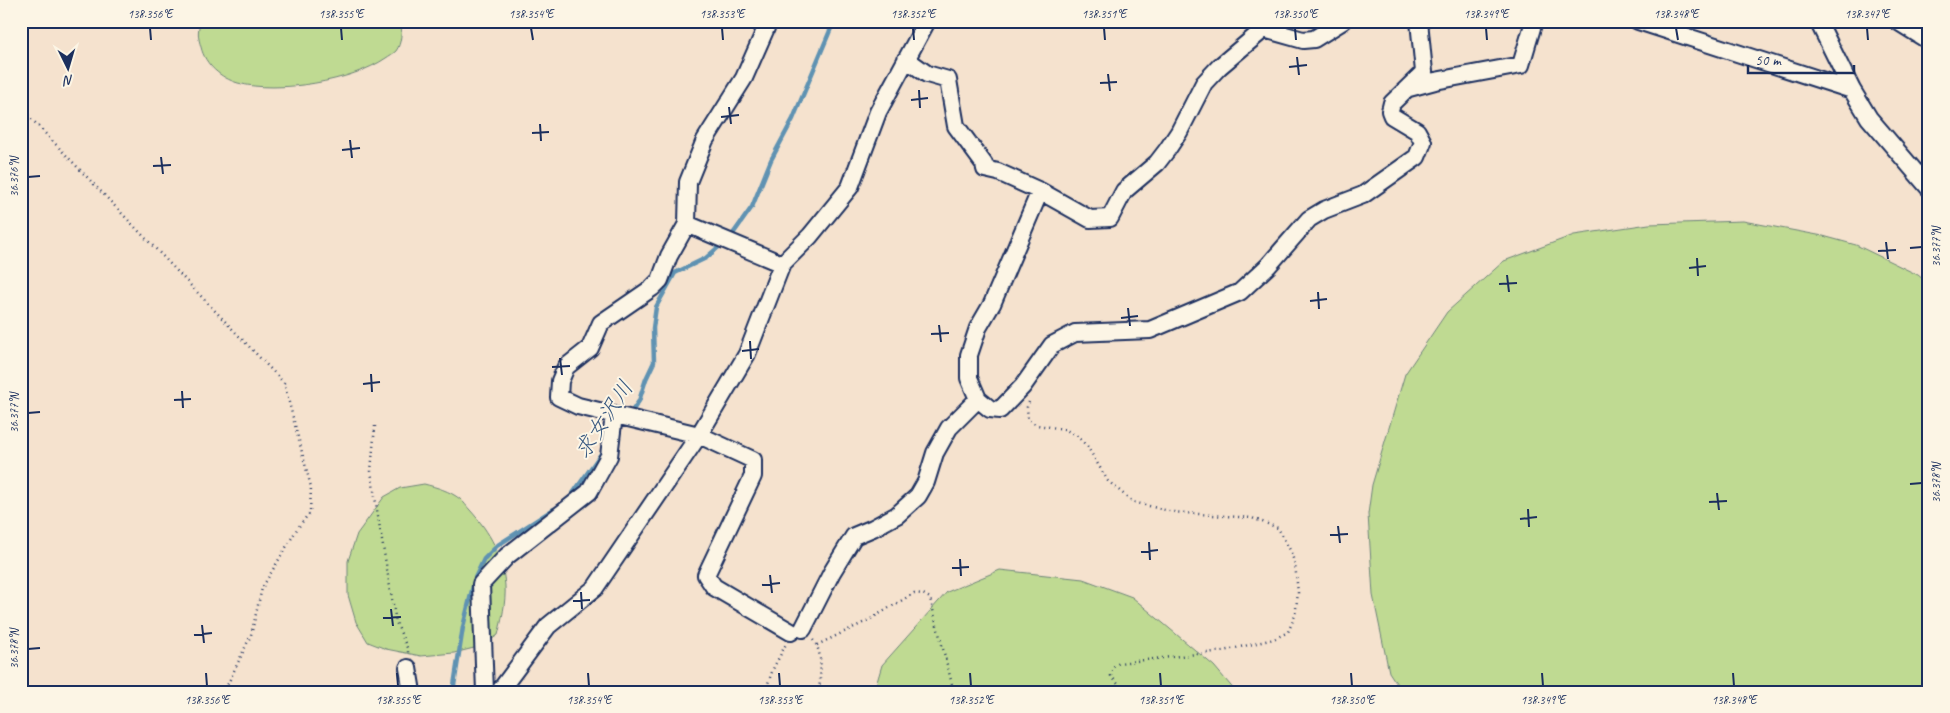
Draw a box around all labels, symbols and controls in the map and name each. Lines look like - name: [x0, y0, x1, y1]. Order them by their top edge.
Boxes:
- text: 138.356°E: [128, 6, 174, 22]
- text: 138.355°E: [319, 6, 365, 22]
- text: 138.354°E: [509, 6, 555, 22]
- text: 138.353°E: [700, 6, 746, 22]
- text: 138.352°E: [891, 6, 937, 22]
- text: 138.351°E: [1082, 6, 1128, 22]
- text: 138.350°E: [1273, 6, 1319, 22]
- text: 138.349°E: [1464, 6, 1510, 22]
- text: 138.348°E: [1654, 6, 1700, 22]
- text: 138.347°E: [1845, 6, 1891, 22]
- north arrow: [42, 42, 92, 92]
- scale bar: [1748, 42, 1854, 74]
- text: 50 m: [1755, 51, 1782, 70]
- text: N: [62, 72, 74, 90]
- text: 36.376°N: [6, 155, 22, 197]
- text: 36.377°N: [1928, 225, 1944, 267]
- water label: 求女沢川: [568, 375, 640, 464]
- text: 36.377°N: [6, 391, 22, 433]
- text: 36.378°N: [1928, 461, 1944, 503]
- text: 36.378°N: [6, 627, 22, 669]
- text: 138.356°E: [185, 692, 231, 708]
- text: 138.355°E: [376, 692, 422, 708]
- text: 138.354°E: [567, 692, 613, 708]
- text: 138.353°E: [758, 692, 804, 708]
- text: 138.352°E: [949, 692, 995, 708]
- text: 138.351°E: [1139, 692, 1185, 708]
- text: 138.350°E: [1330, 692, 1376, 708]
- text: 138.349°E: [1521, 692, 1567, 708]
- text: 138.348°E: [1712, 692, 1758, 708]

